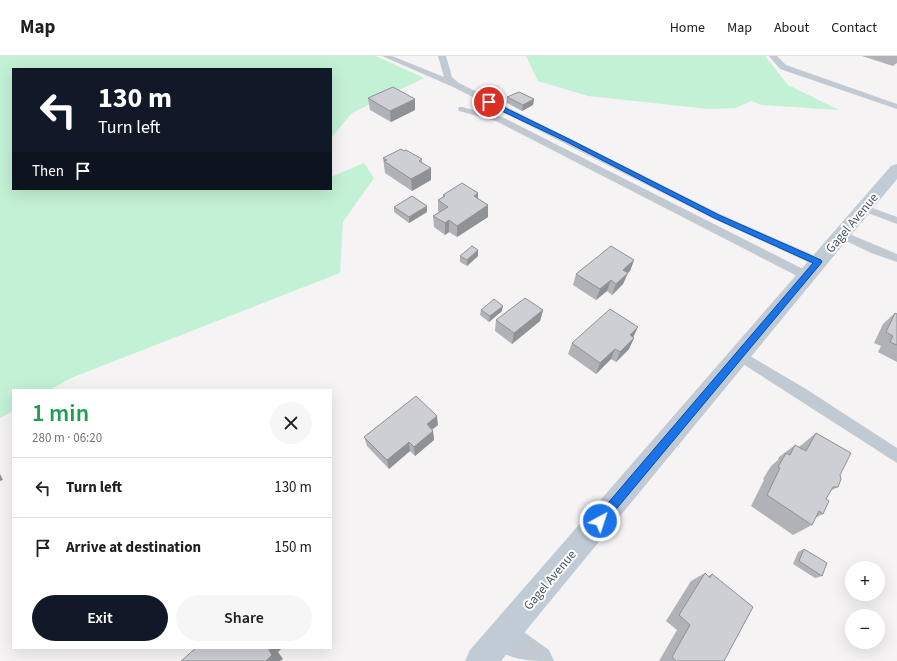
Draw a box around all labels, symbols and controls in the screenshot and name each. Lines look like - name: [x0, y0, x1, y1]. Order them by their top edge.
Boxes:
- text: Map: [20, 14, 55, 41]
- text: Home: [670, 18, 705, 38]
- text: Map: [727, 18, 752, 38]
- text: About: [774, 18, 809, 38]
- text: Contact: [831, 18, 877, 38]
- text: 130 m: [98, 78, 172, 118]
- icon: left: [32, 84, 84, 136]
- pin: [472, 85, 506, 119]
- icon: arrive: [478, 91, 500, 113]
- text: Turn left: [98, 115, 160, 140]
- icon: arrive: [72, 160, 94, 182]
- text: Then: [32, 161, 64, 182]
- street label: Gagel Avenue: [822, 189, 882, 257]
- text: 1 min: [32, 396, 89, 431]
- button: close: [270, 402, 312, 444]
- text: 280 m · 06:20: [32, 429, 102, 447]
- icon: left: [32, 477, 54, 499]
- text: Turn left: [66, 477, 122, 498]
- text: 130 m: [274, 477, 312, 498]
- position arrow: [579, 500, 621, 542]
- icon: arrive: [32, 537, 54, 559]
- text: Arrive at destination: [66, 537, 201, 558]
- text: 150 m: [274, 537, 312, 558]
- street label: Gagel Avenue: [520, 546, 580, 614]
- map controls: [845, 561, 885, 649]
- button: +: [845, 561, 885, 601]
- button: Exit: [32, 595, 168, 641]
- button: Share: [176, 595, 312, 641]
- button: −: [845, 609, 885, 649]

